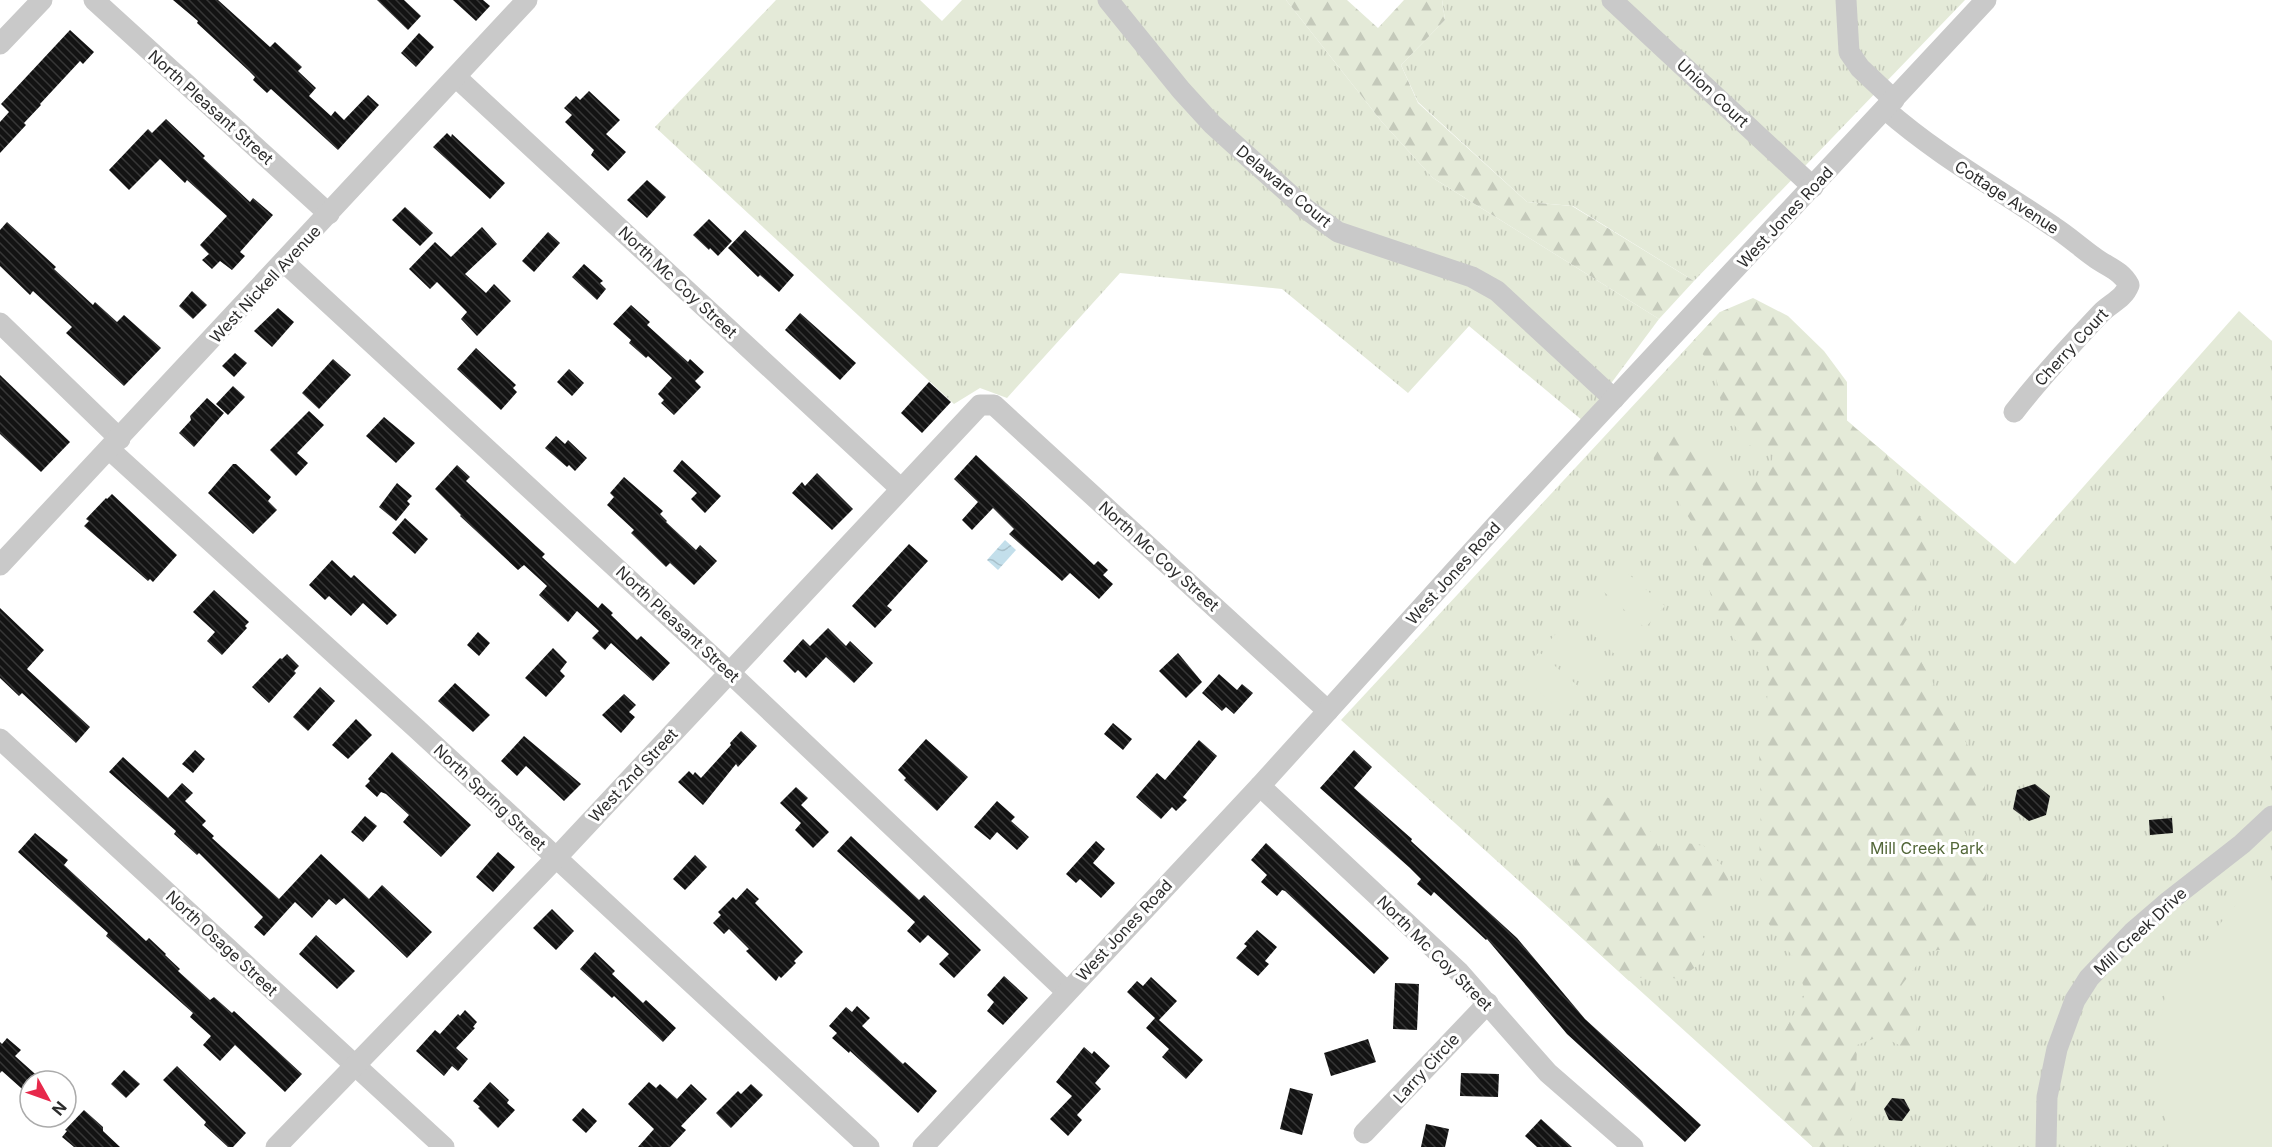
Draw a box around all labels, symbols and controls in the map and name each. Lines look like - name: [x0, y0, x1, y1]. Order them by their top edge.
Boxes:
- street label: North Pleasant Street: [144, 46, 278, 168]
- street label: Union Court: [1673, 55, 1753, 131]
- street label: Delaware Court: [1233, 141, 1335, 231]
- street label: Cottage Avenue: [1951, 156, 2063, 238]
- street label: West Jones Road: [1733, 162, 1837, 272]
- street label: West Nickell Avenue: [205, 221, 325, 347]
- street label: North Mc Coy Street: [615, 222, 741, 342]
- street label: Cherry Court: [2030, 304, 2112, 390]
- street label: North Mc Coy Street: [1095, 497, 1223, 615]
- street label: West Jones Road: [1402, 517, 1504, 629]
- street label: North Pleasant Street: [612, 562, 744, 686]
- street label: West 2nd Street: [584, 724, 682, 826]
- street label: North Spring Street: [430, 740, 550, 854]
- park label: Mill Creek Park: [1870, 838, 1984, 858]
- street label: West Jones Road: [1072, 875, 1176, 985]
- street label: Mill Creek Drive: [2089, 883, 2191, 979]
- street label: North Osage Street: [162, 886, 282, 1000]
- street label: North Mc Coy Street: [1373, 891, 1497, 1015]
- street label: Larry Circle: [1389, 1029, 1463, 1107]
- north arrow: [18, 1069, 78, 1129]
- text: N: [48, 1098, 71, 1120]

